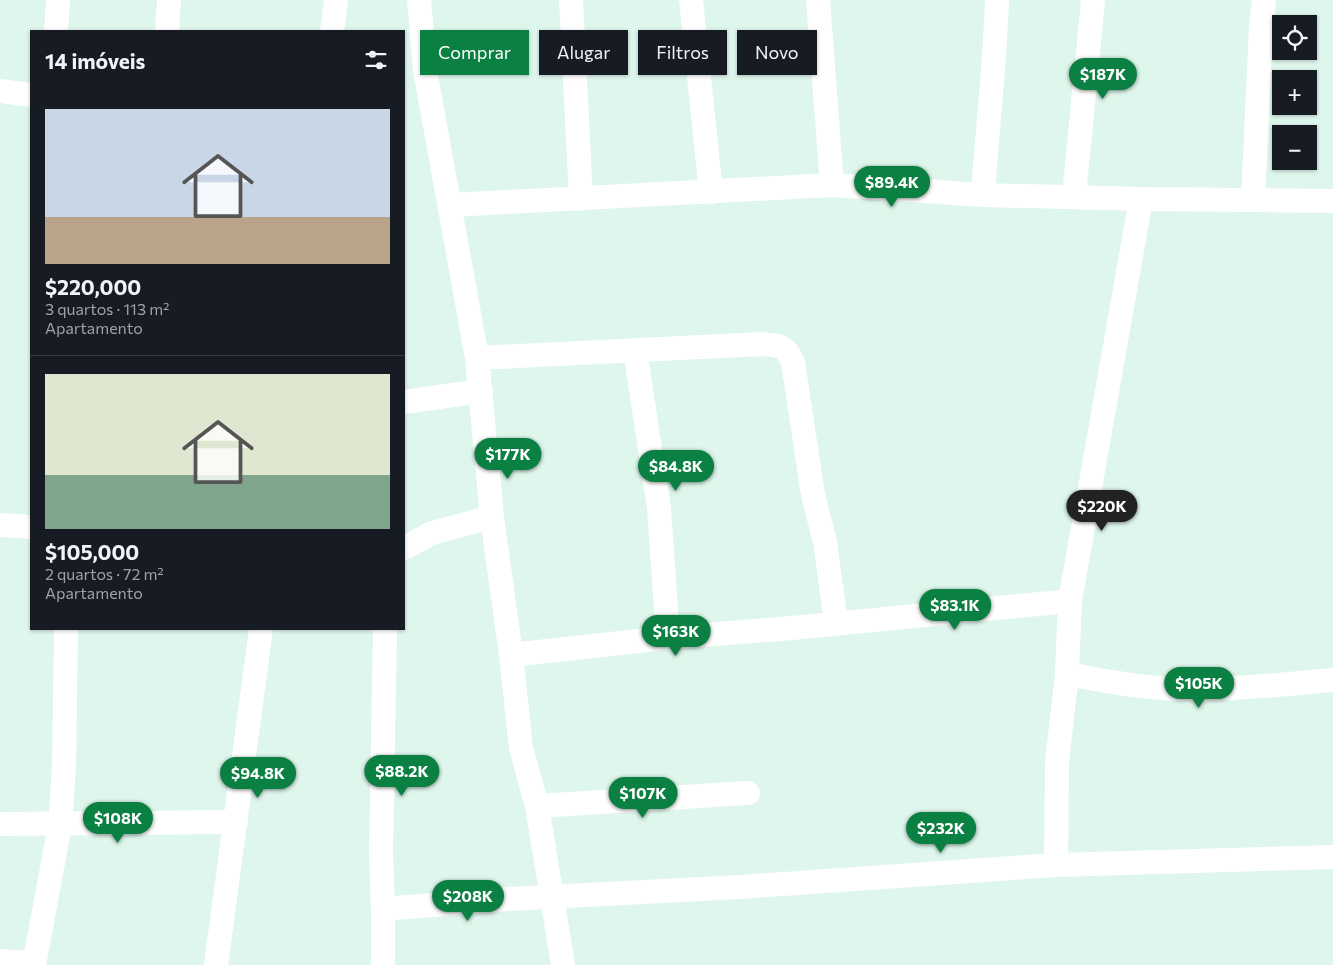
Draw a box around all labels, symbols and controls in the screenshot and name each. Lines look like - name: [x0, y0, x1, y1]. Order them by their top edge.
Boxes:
- map controls: [1272, 15, 1317, 170]
- button: locate: [1272, 15, 1317, 60]
- chip: Comprar: [420, 30, 529, 75]
- chip: Alugar: [539, 30, 628, 75]
- chip: Filtros: [638, 30, 727, 75]
- chip: Novo: [737, 30, 817, 75]
- icon: filters: [362, 46, 390, 74]
- text: 14 imóveis: [45, 48, 145, 73]
- pin: $187K: [1068, 58, 1138, 100]
- text: $187K: [1080, 64, 1126, 83]
- button: +: [1272, 70, 1317, 115]
- button: −: [1272, 125, 1317, 170]
- icon: home: [173, 141, 263, 231]
- pin: $89.4K: [851, 166, 933, 208]
- text: $89.4K: [865, 172, 919, 191]
- text: $220,000: [45, 274, 141, 299]
- text: 3 quartos · 113 m²: [45, 299, 170, 318]
- text: Apartamento: [45, 318, 143, 337]
- icon: home: [173, 407, 263, 497]
- pin: $177K: [473, 438, 543, 480]
- text: $177K: [485, 444, 531, 463]
- pin: $84.8K: [635, 450, 717, 492]
- text: $84.8K: [649, 456, 703, 475]
- pin: $220K: [1067, 490, 1137, 532]
- text: $220K: [1077, 496, 1127, 515]
- text: $105,000: [45, 539, 139, 564]
- text: 2 quartos · 72 m²: [45, 564, 164, 583]
- text: Apartamento: [45, 583, 143, 602]
- pin: $83.1K: [914, 588, 996, 631]
- text: $83.1K: [930, 595, 980, 614]
- pin: $163K: [641, 614, 711, 657]
- text: $163K: [653, 621, 699, 640]
- pin: $105K: [1164, 666, 1234, 709]
- text: $105K: [1175, 673, 1223, 692]
- pin: $88.2K: [361, 754, 443, 797]
- pin: $94.8K: [217, 756, 299, 799]
- text: $88.2K: [375, 761, 429, 780]
- text: $94.8K: [231, 763, 285, 782]
- pin: $107K: [608, 776, 678, 819]
- text: $107K: [620, 783, 666, 802]
- pin: $108K: [83, 802, 153, 844]
- text: $108K: [94, 808, 142, 827]
- pin: $232K: [906, 812, 976, 854]
- text: $232K: [917, 818, 965, 837]
- pin: $208K: [433, 880, 503, 922]
- text: $208K: [443, 886, 493, 905]

